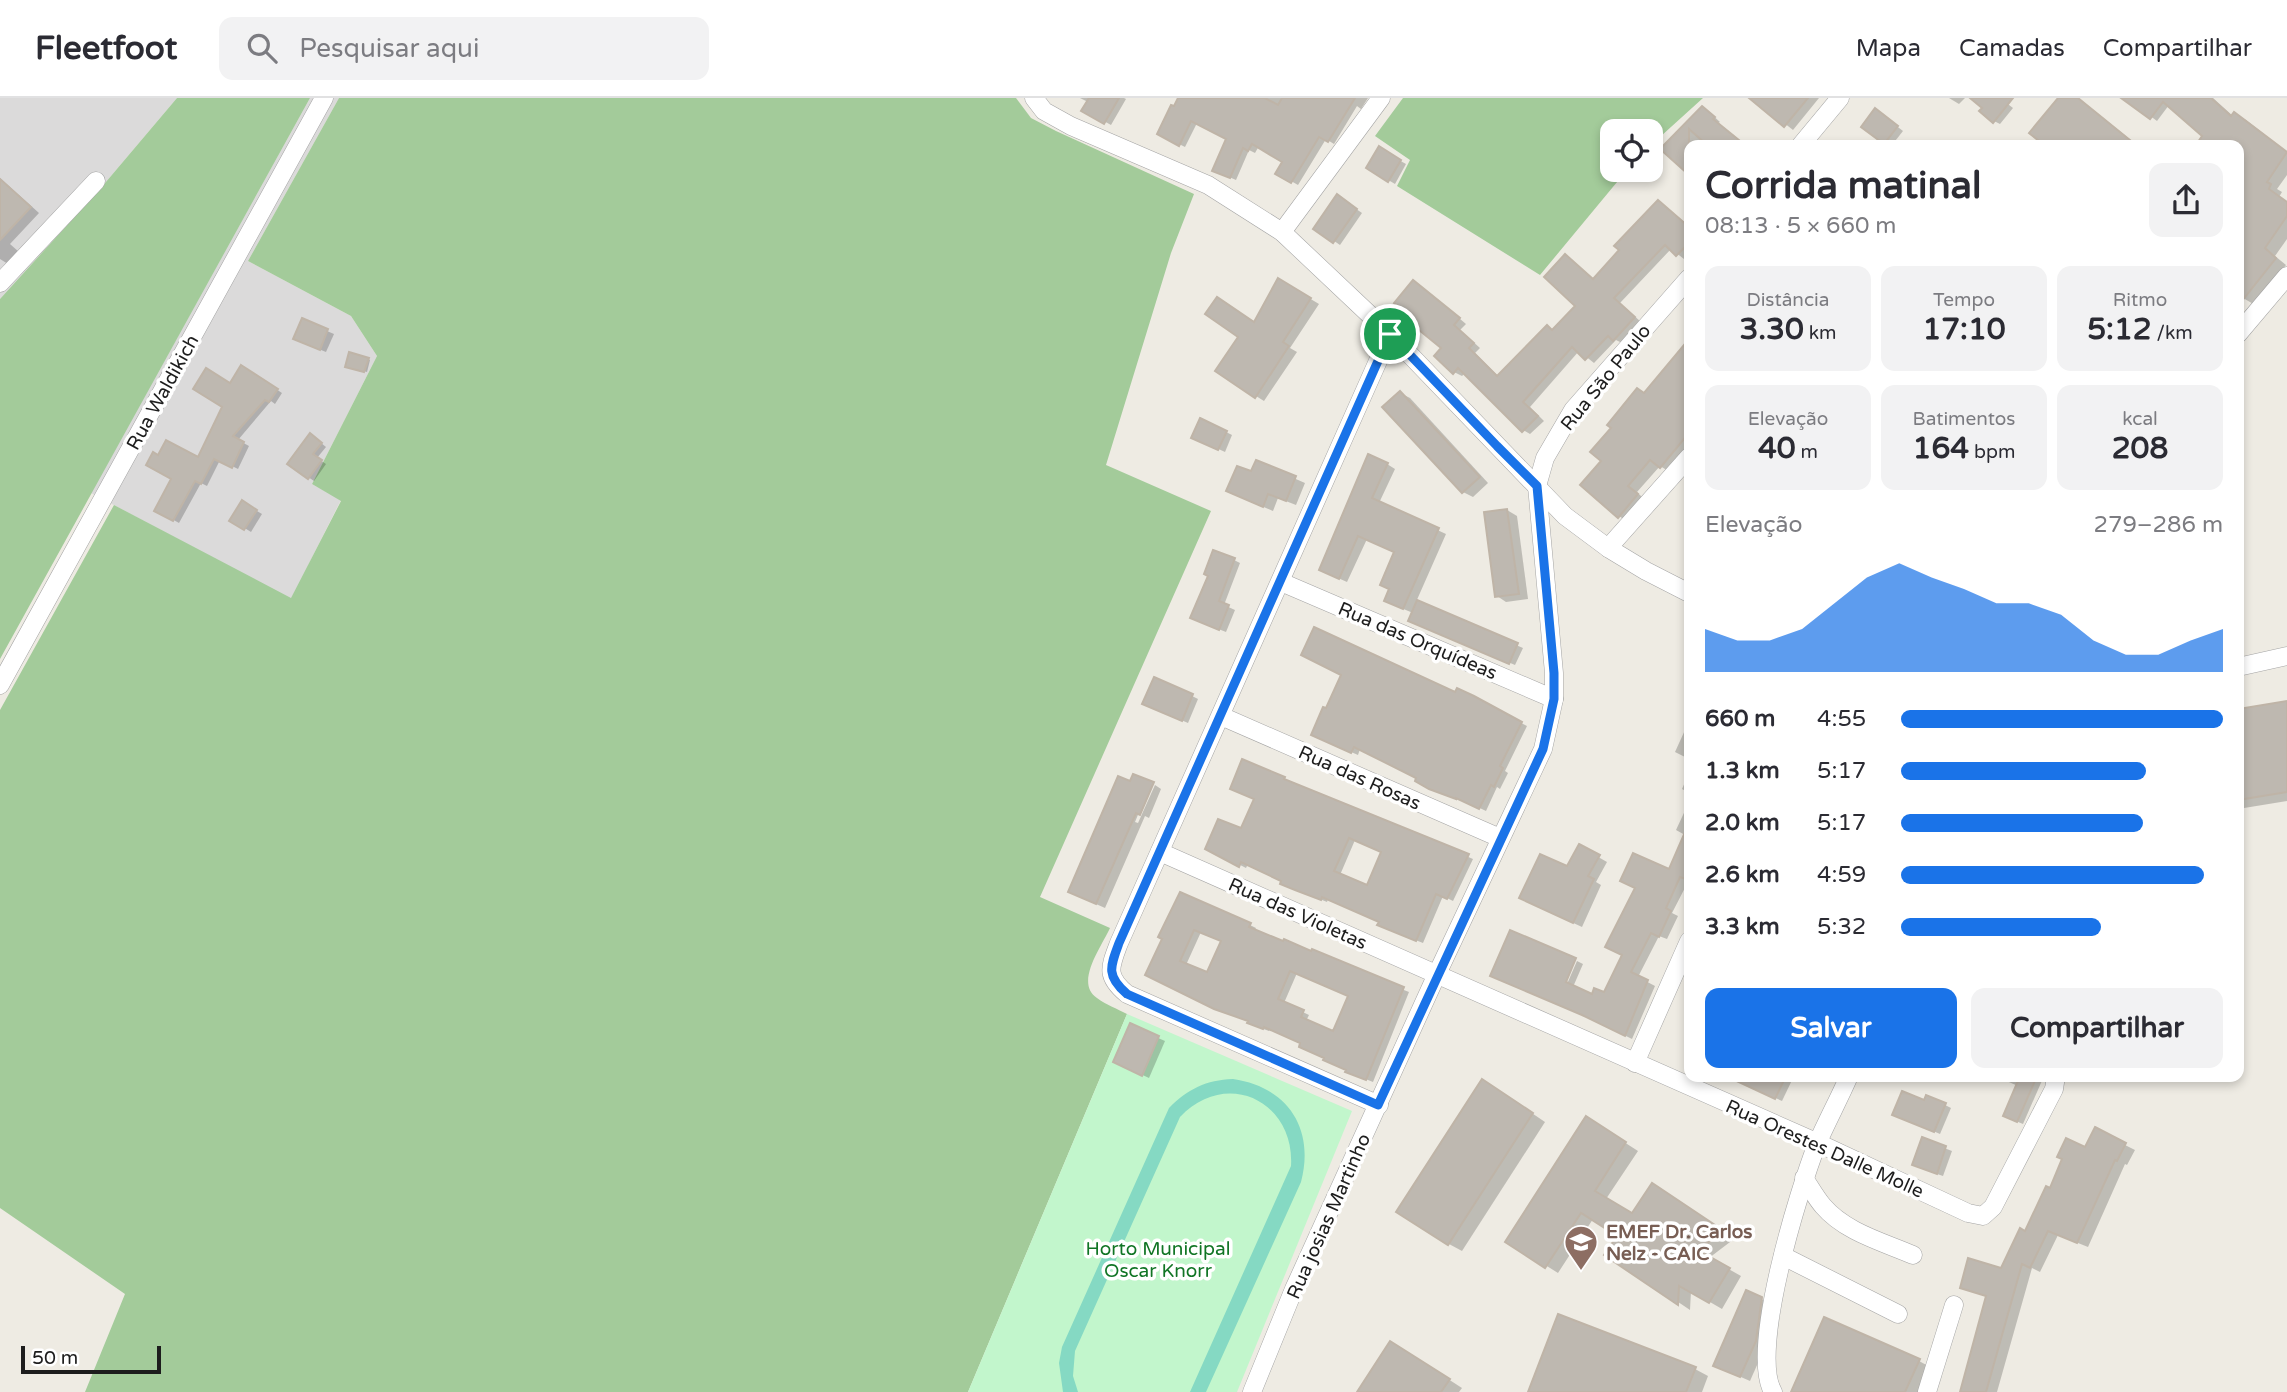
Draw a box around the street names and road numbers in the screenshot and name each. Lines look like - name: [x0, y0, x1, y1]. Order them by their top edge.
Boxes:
- street label: Rua São Paulo: [1556, 320, 1655, 435]
- street label: Rua Waldikich: [122, 331, 204, 454]
- street label: Rua das Orquídeas: [1335, 597, 1500, 684]
- street label: Rua das Rosas: [1295, 741, 1424, 815]
- street label: Rua das Violetas: [1225, 874, 1370, 954]
- street label: Rua Orestes Dalle Molle: [1722, 1095, 1927, 1203]
- street label: Rua josias Martinho: [1283, 1130, 1375, 1303]

